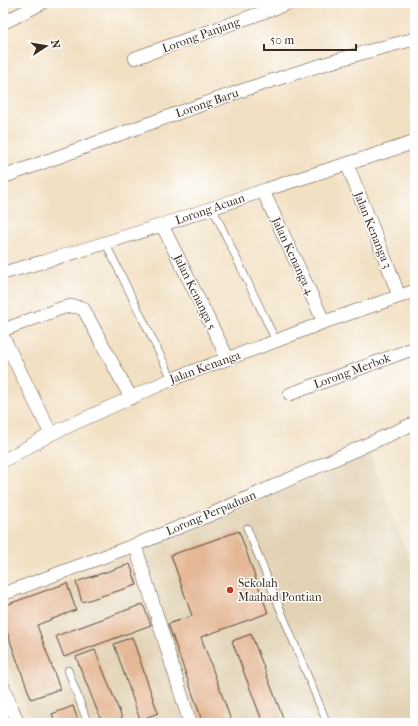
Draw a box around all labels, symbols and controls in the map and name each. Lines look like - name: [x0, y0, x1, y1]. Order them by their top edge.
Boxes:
- street label: Lorong Panjang: [160, 14, 242, 56]
- north arrow: [26, 26, 66, 66]
- scale bar: [264, 26, 356, 52]
- text: 50 m: [270, 33, 294, 47]
- text: N: [48, 39, 63, 50]
- street label: Lorong Baru: [174, 86, 240, 120]
- street label: Jalan Kenanga 3: [351, 189, 395, 271]
- street label: Lorong Acuan: [173, 191, 247, 227]
- street label: Jalan Kenanga 4: [269, 214, 317, 298]
- street label: Jalan Kenanga 5: [170, 251, 219, 332]
- street label: Jalan Kenanga: [167, 348, 243, 387]
- street label: Lorong Merbok: [312, 350, 393, 391]
- street label: Lorong Perpaduan: [164, 488, 258, 538]
- place label: Sekolah Maahad Pontian: [238, 576, 322, 604]
- marker: Sekolah Maahad Pontian: [225, 585, 235, 595]

